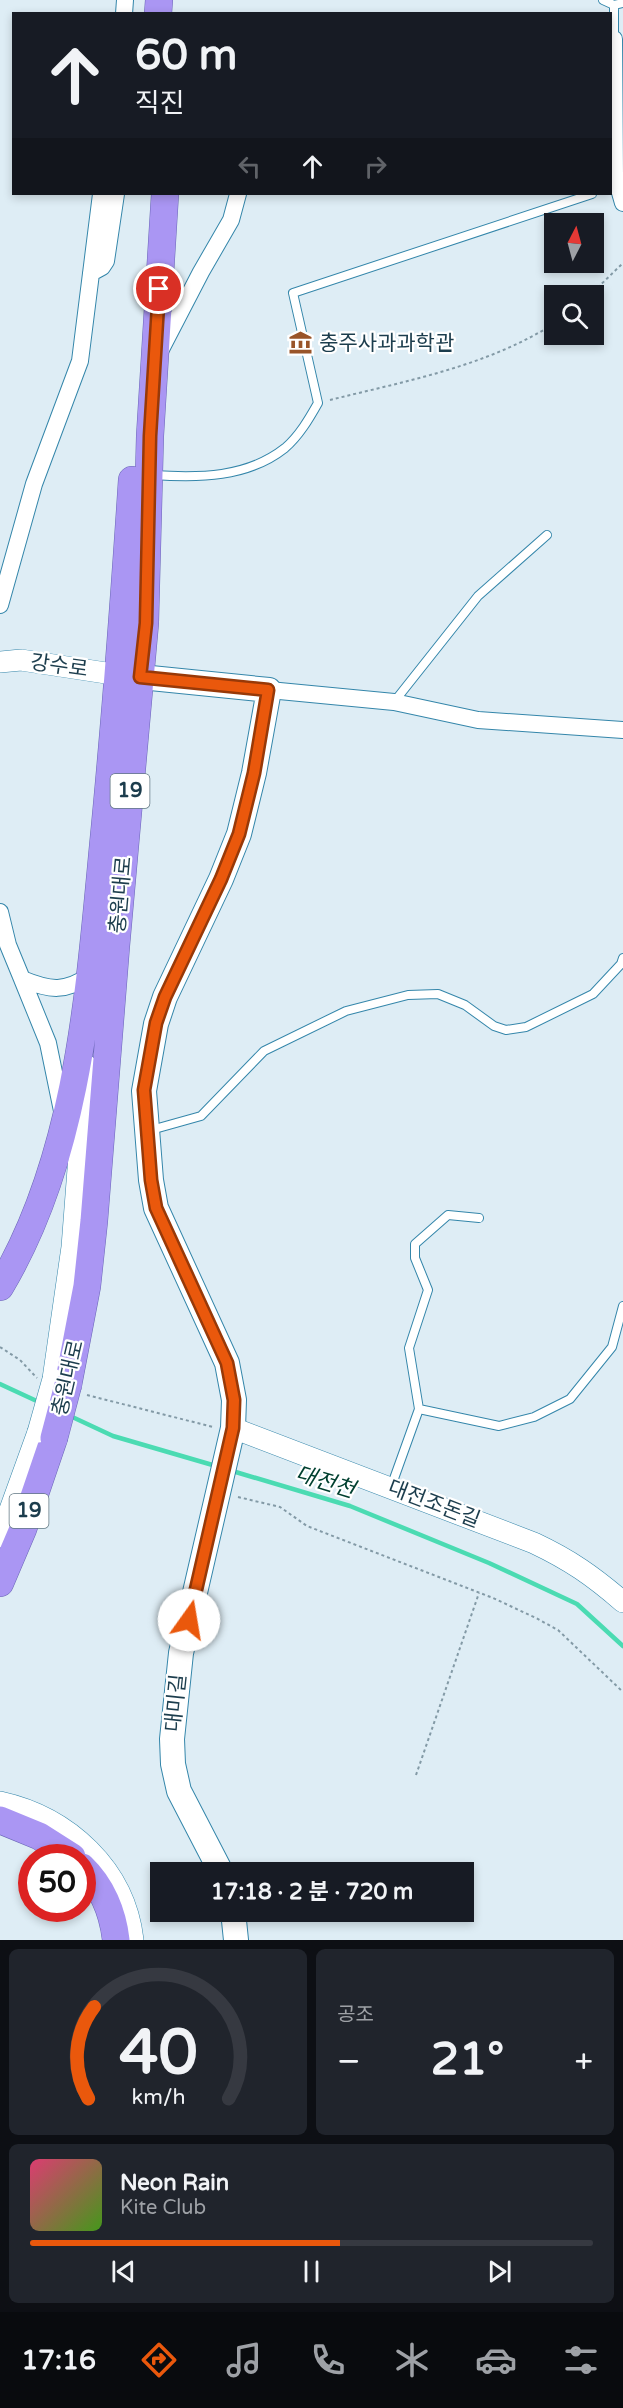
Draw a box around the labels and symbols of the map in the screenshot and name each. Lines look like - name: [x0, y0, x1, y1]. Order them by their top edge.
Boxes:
- north arrow: [544, 213, 604, 273]
- pin: [133, 263, 184, 314]
- museum icon: 충주사과과학관: [288, 330, 314, 356]
- place label: 충주사과과학관: [319, 331, 454, 356]
- street label: 강수로: [29, 650, 89, 682]
- road number: 19: [110, 774, 150, 808]
- street label: 충원대로: [105, 855, 137, 935]
- street label: 충원대로: [47, 1338, 89, 1418]
- water label: 대전천: [292, 1461, 360, 1504]
- street label: 대전조돈길: [384, 1475, 484, 1533]
- road number: 19: [9, 1494, 48, 1528]
- position arrow: [157, 1588, 221, 1652]
- street label: 대미길: [161, 1673, 191, 1733]
- speed limit sign: 50: [18, 1844, 96, 1922]

